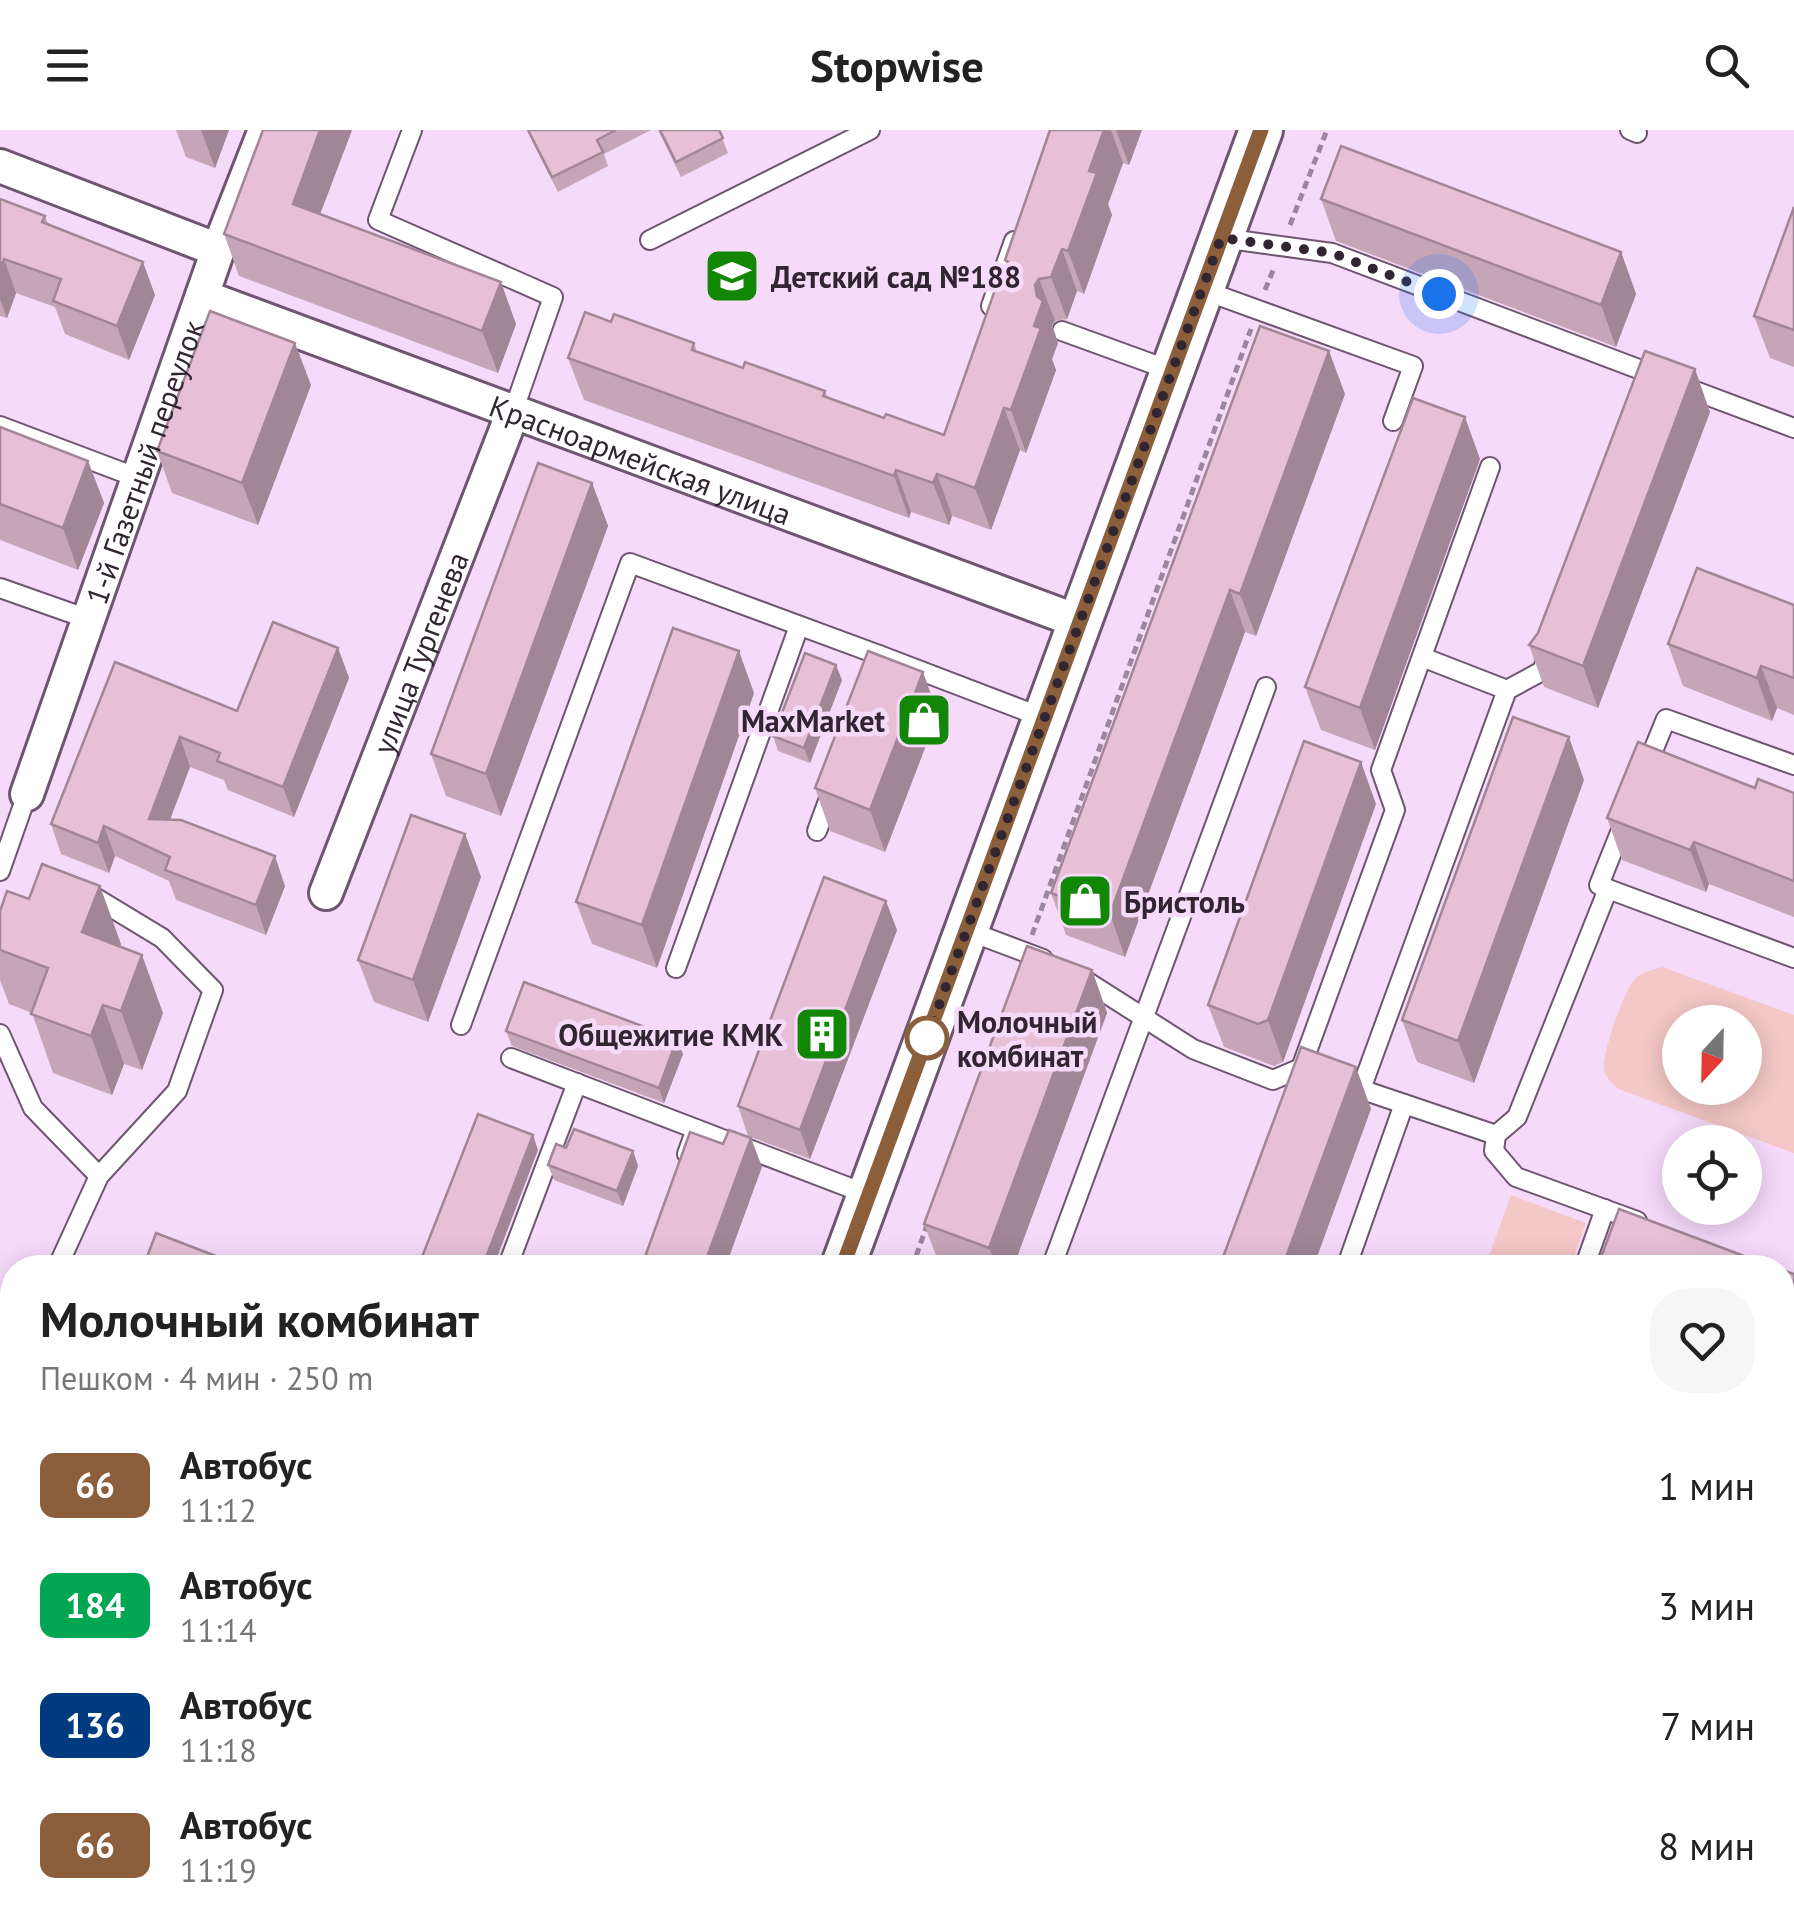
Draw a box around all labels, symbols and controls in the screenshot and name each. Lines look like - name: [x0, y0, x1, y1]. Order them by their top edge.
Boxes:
- text: Stopwise: [810, 36, 984, 94]
- icon: menu: [40, 38, 95, 93]
- icon: search: [1699, 38, 1754, 93]
- school or university icon: Детский сад №188: [702, 246, 762, 306]
- place label: Детский сад №188: [771, 257, 1021, 296]
- your location: [1414, 269, 1464, 319]
- street label: 1-й Газетный переулок: [76, 314, 212, 609]
- street label: Красноармейская улица: [485, 385, 797, 533]
- street label: улица Тургенева: [363, 546, 476, 759]
- shop icon: MaxMarket: [894, 690, 954, 750]
- place label: MaxMarket: [741, 701, 886, 740]
- shop icon: Бристоль: [1055, 871, 1115, 931]
- place label: Бристоль: [1124, 882, 1245, 921]
- place label: Молочный комбинат: [957, 1002, 1097, 1075]
- building icon: Общежитие КМК: [792, 1004, 852, 1064]
- north arrow: [1662, 1005, 1762, 1105]
- map controls: [1662, 1005, 1762, 1225]
- place label: Общежитие КМК: [558, 1015, 783, 1054]
- marker: Молочный комбинат: [906, 1017, 948, 1059]
- button: locate: [1662, 1125, 1762, 1225]
- text: Молочный комбинат: [40, 1288, 479, 1350]
- button: heart: [1650, 1288, 1755, 1393]
- text: Пешком · 4 мин · 250 m: [40, 1357, 373, 1399]
- text: Автобус: [180, 1440, 313, 1489]
- text: 1 мин: [1658, 1461, 1755, 1510]
- text: 66: [75, 1462, 115, 1508]
- text: 11:12: [180, 1489, 257, 1531]
- text: Автобус: [180, 1560, 313, 1609]
- text: 3 мин: [1658, 1581, 1755, 1630]
- text: 184: [65, 1582, 125, 1628]
- text: 11:14: [180, 1609, 257, 1651]
- text: Автобус: [180, 1680, 313, 1729]
- text: 7 мин: [1660, 1701, 1755, 1750]
- text: 136: [65, 1702, 125, 1748]
- text: 11:18: [180, 1729, 257, 1771]
- text: Автобус: [180, 1800, 313, 1849]
- text: 8 мин: [1658, 1821, 1755, 1870]
- text: 66: [75, 1822, 115, 1868]
- text: 11:19: [180, 1849, 257, 1891]

